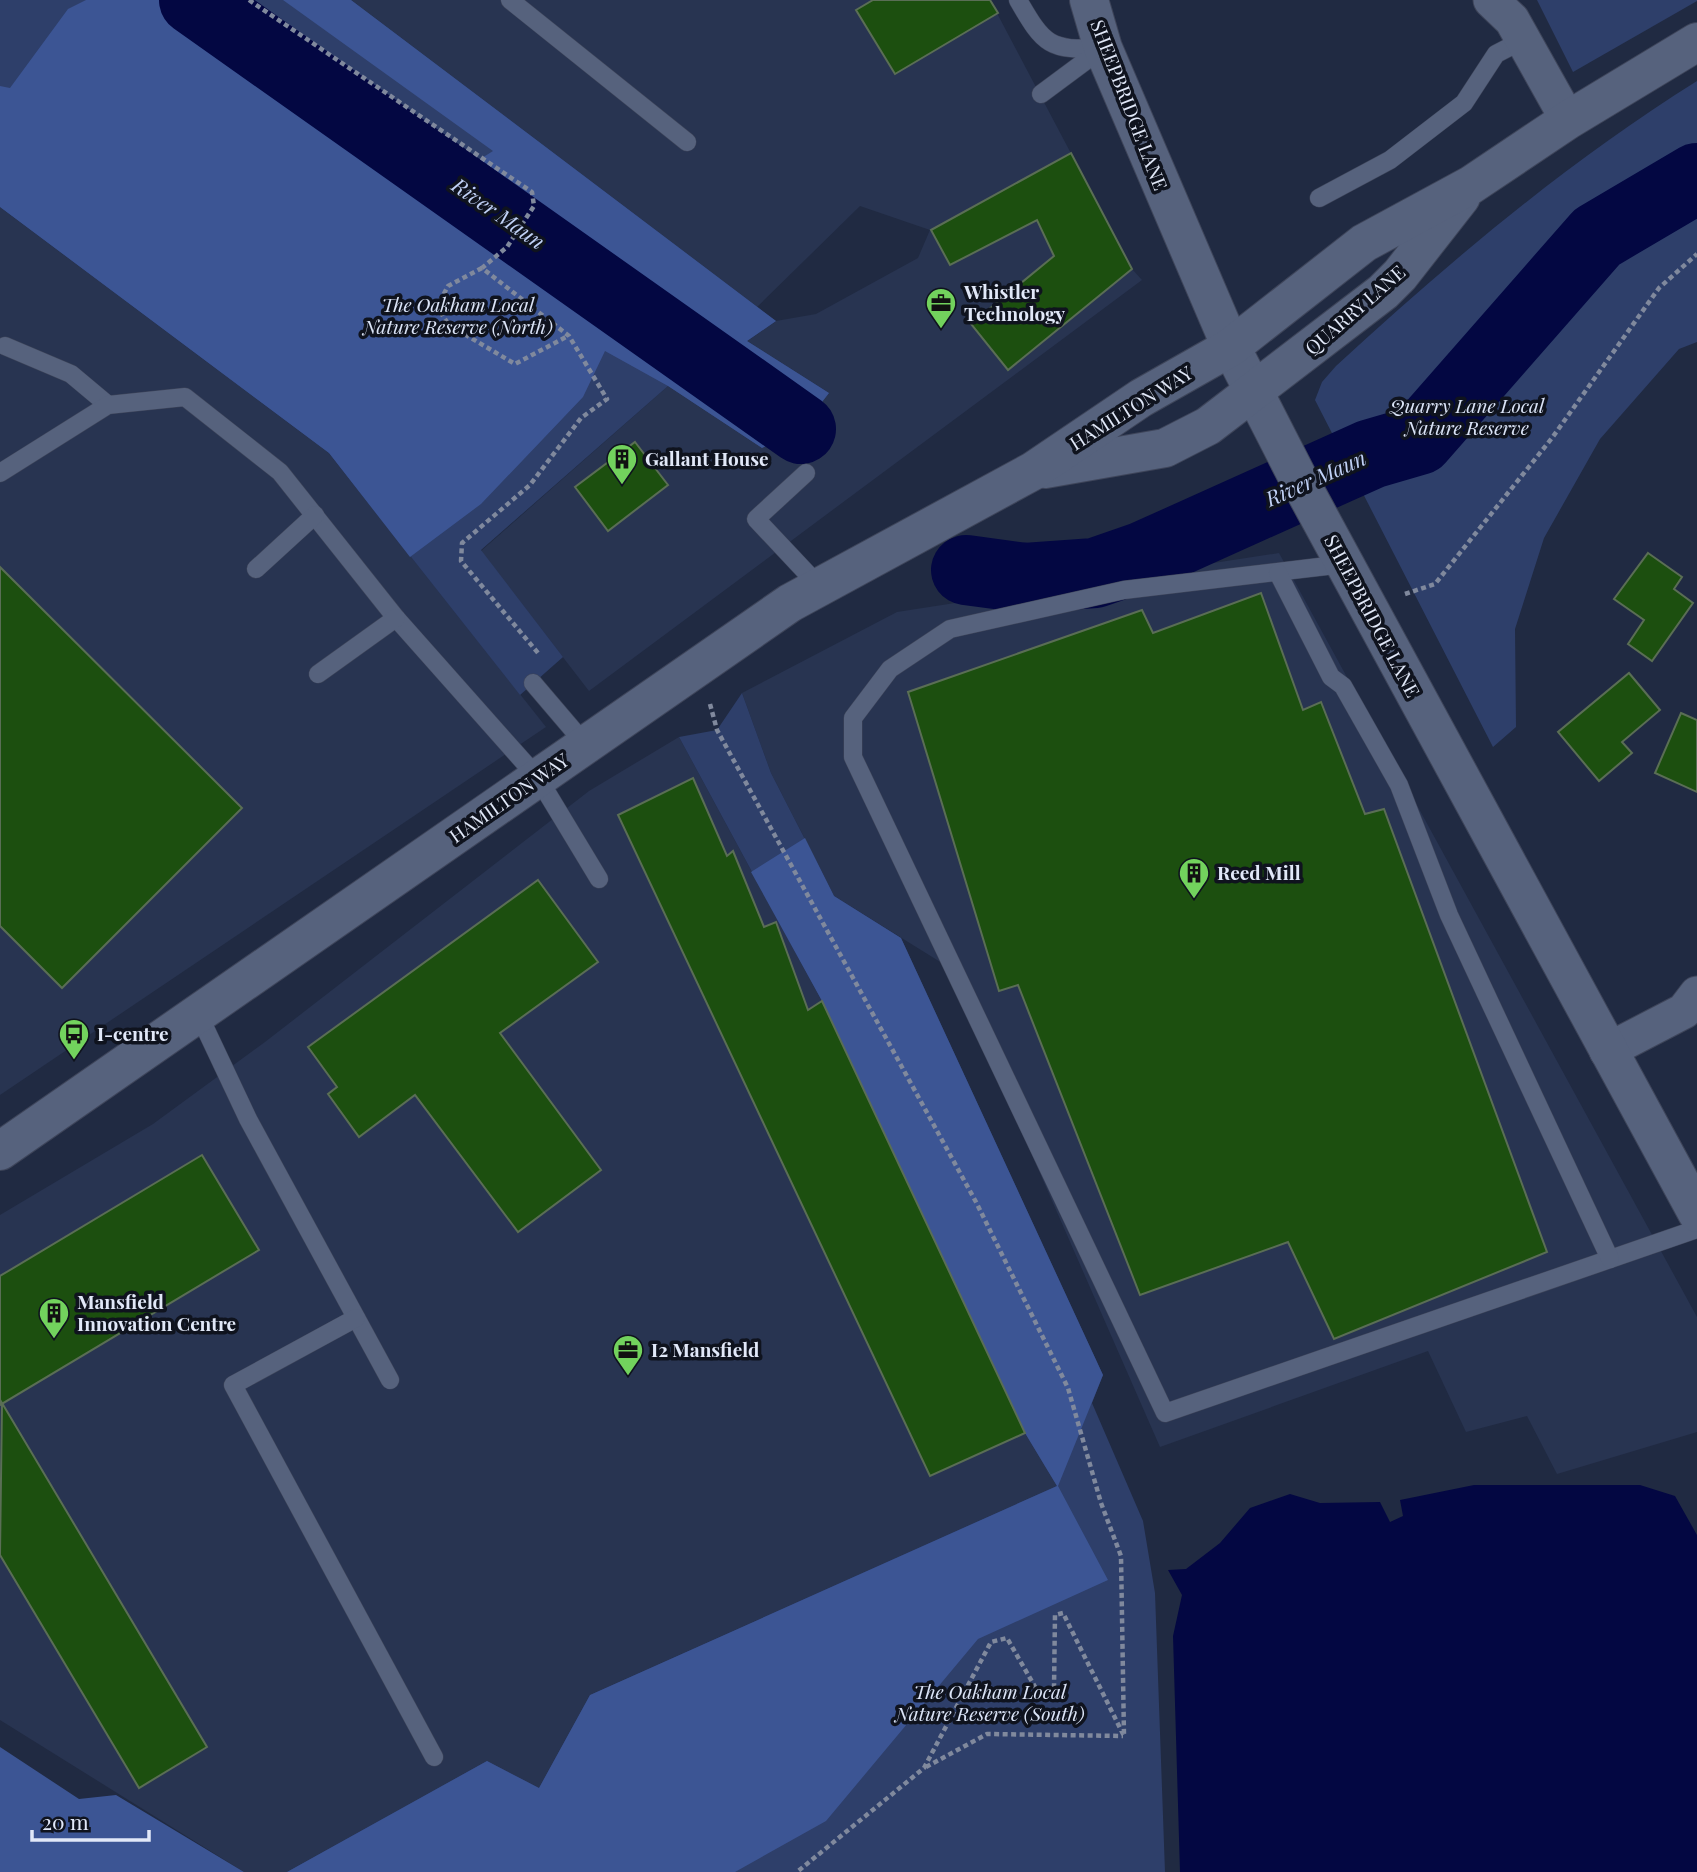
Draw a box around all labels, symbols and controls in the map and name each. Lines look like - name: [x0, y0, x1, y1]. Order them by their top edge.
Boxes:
- street label: SHEEPBRIDGE LANE: [1085, 16, 1174, 194]
- water label: River Maun: [446, 169, 551, 255]
- street label: QUARRY LANE: [1299, 258, 1410, 360]
- place label: Whistler Technology: [963, 278, 1065, 326]
- office icon: Whistler Technology: [924, 286, 958, 330]
- park label: The Oakham Local Nature Reserve (North): [361, 291, 553, 339]
- street label: HAMILTON WAY: [1064, 359, 1198, 455]
- park label: Quarry Lane Local Nature Reserve: [1389, 392, 1545, 440]
- building icon: Gallant House: [605, 442, 639, 486]
- water label: River Maun: [1259, 443, 1370, 512]
- place label: Gallant House: [645, 445, 769, 471]
- street label: SHEEPBRIDGE LANE: [1319, 530, 1427, 701]
- street label: HAMILTON WAY: [443, 746, 574, 848]
- building icon: Reed Mill: [1177, 856, 1211, 900]
- place label: Reed Mill: [1217, 859, 1301, 885]
- bus stop icon: I-centre: [57, 1017, 91, 1061]
- place label: I-centre: [97, 1020, 168, 1046]
- place label: Mansfield Innovation Centre: [77, 1288, 236, 1336]
- building icon: Mansfield Innovation Centre: [37, 1296, 71, 1340]
- office icon: I2 Mansfield: [611, 1333, 645, 1377]
- place label: I2 Mansfield: [651, 1336, 760, 1362]
- park label: The Oakham Local Nature Reserve (South): [893, 1678, 1085, 1726]
- scale bar: [32, 1798, 149, 1842]
- text: 20 m: [42, 1807, 89, 1835]

